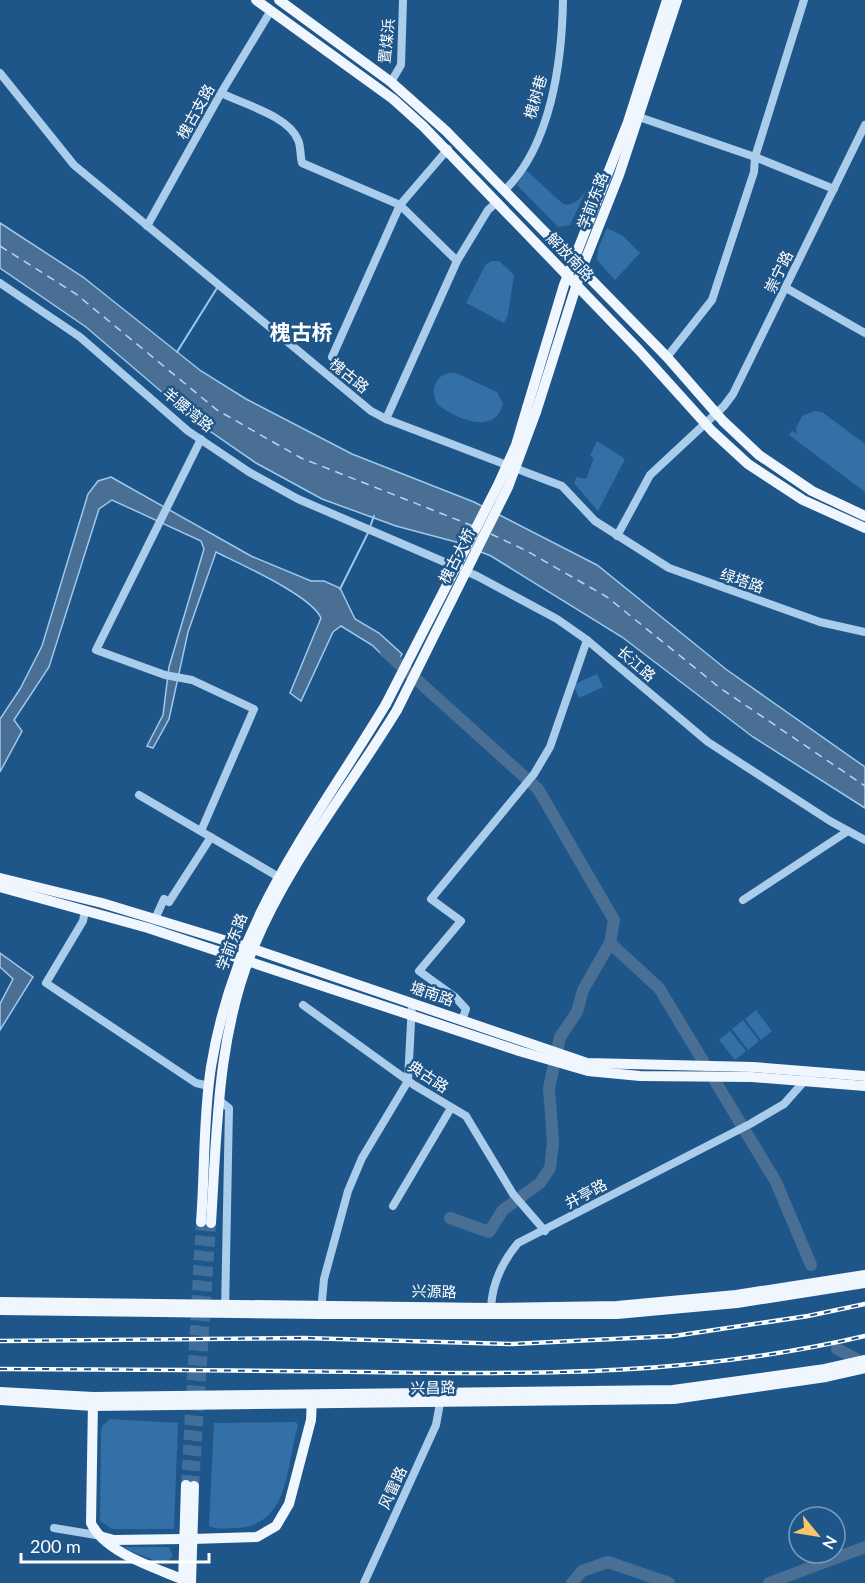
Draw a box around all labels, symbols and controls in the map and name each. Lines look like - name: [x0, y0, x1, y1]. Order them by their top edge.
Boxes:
- street label: 置煤浜: [375, 18, 397, 64]
- street label: 槐树巷: [520, 73, 550, 121]
- street label: 槐古支路: [173, 81, 218, 142]
- street label: 学前东路: [573, 169, 611, 232]
- street label: 解放南路: [543, 228, 598, 284]
- street label: 崇宁路: [760, 247, 796, 296]
- district label: 槐古桥: [270, 319, 333, 344]
- street label: 槐古路: [326, 354, 373, 396]
- street label: 羊腰湾路: [160, 383, 218, 435]
- street label: 槐古大桥: [434, 525, 478, 586]
- street label: 绿塔路: [718, 564, 767, 596]
- street label: 长江路: [614, 642, 660, 685]
- street label: 学前东路: [212, 910, 250, 973]
- street label: 塘南路: [408, 977, 457, 1009]
- street label: 典古路: [405, 1056, 452, 1096]
- street label: 井亭路: [561, 1175, 610, 1212]
- street label: 兴源路: [411, 1282, 457, 1300]
- street label: 兴昌路: [410, 1378, 456, 1396]
- street label: 风雷路: [374, 1463, 410, 1512]
- north arrow: [787, 1505, 847, 1565]
- scale bar: [21, 1526, 208, 1564]
- text: N: [819, 1533, 842, 1553]
- text: 200 m: [30, 1535, 81, 1557]

